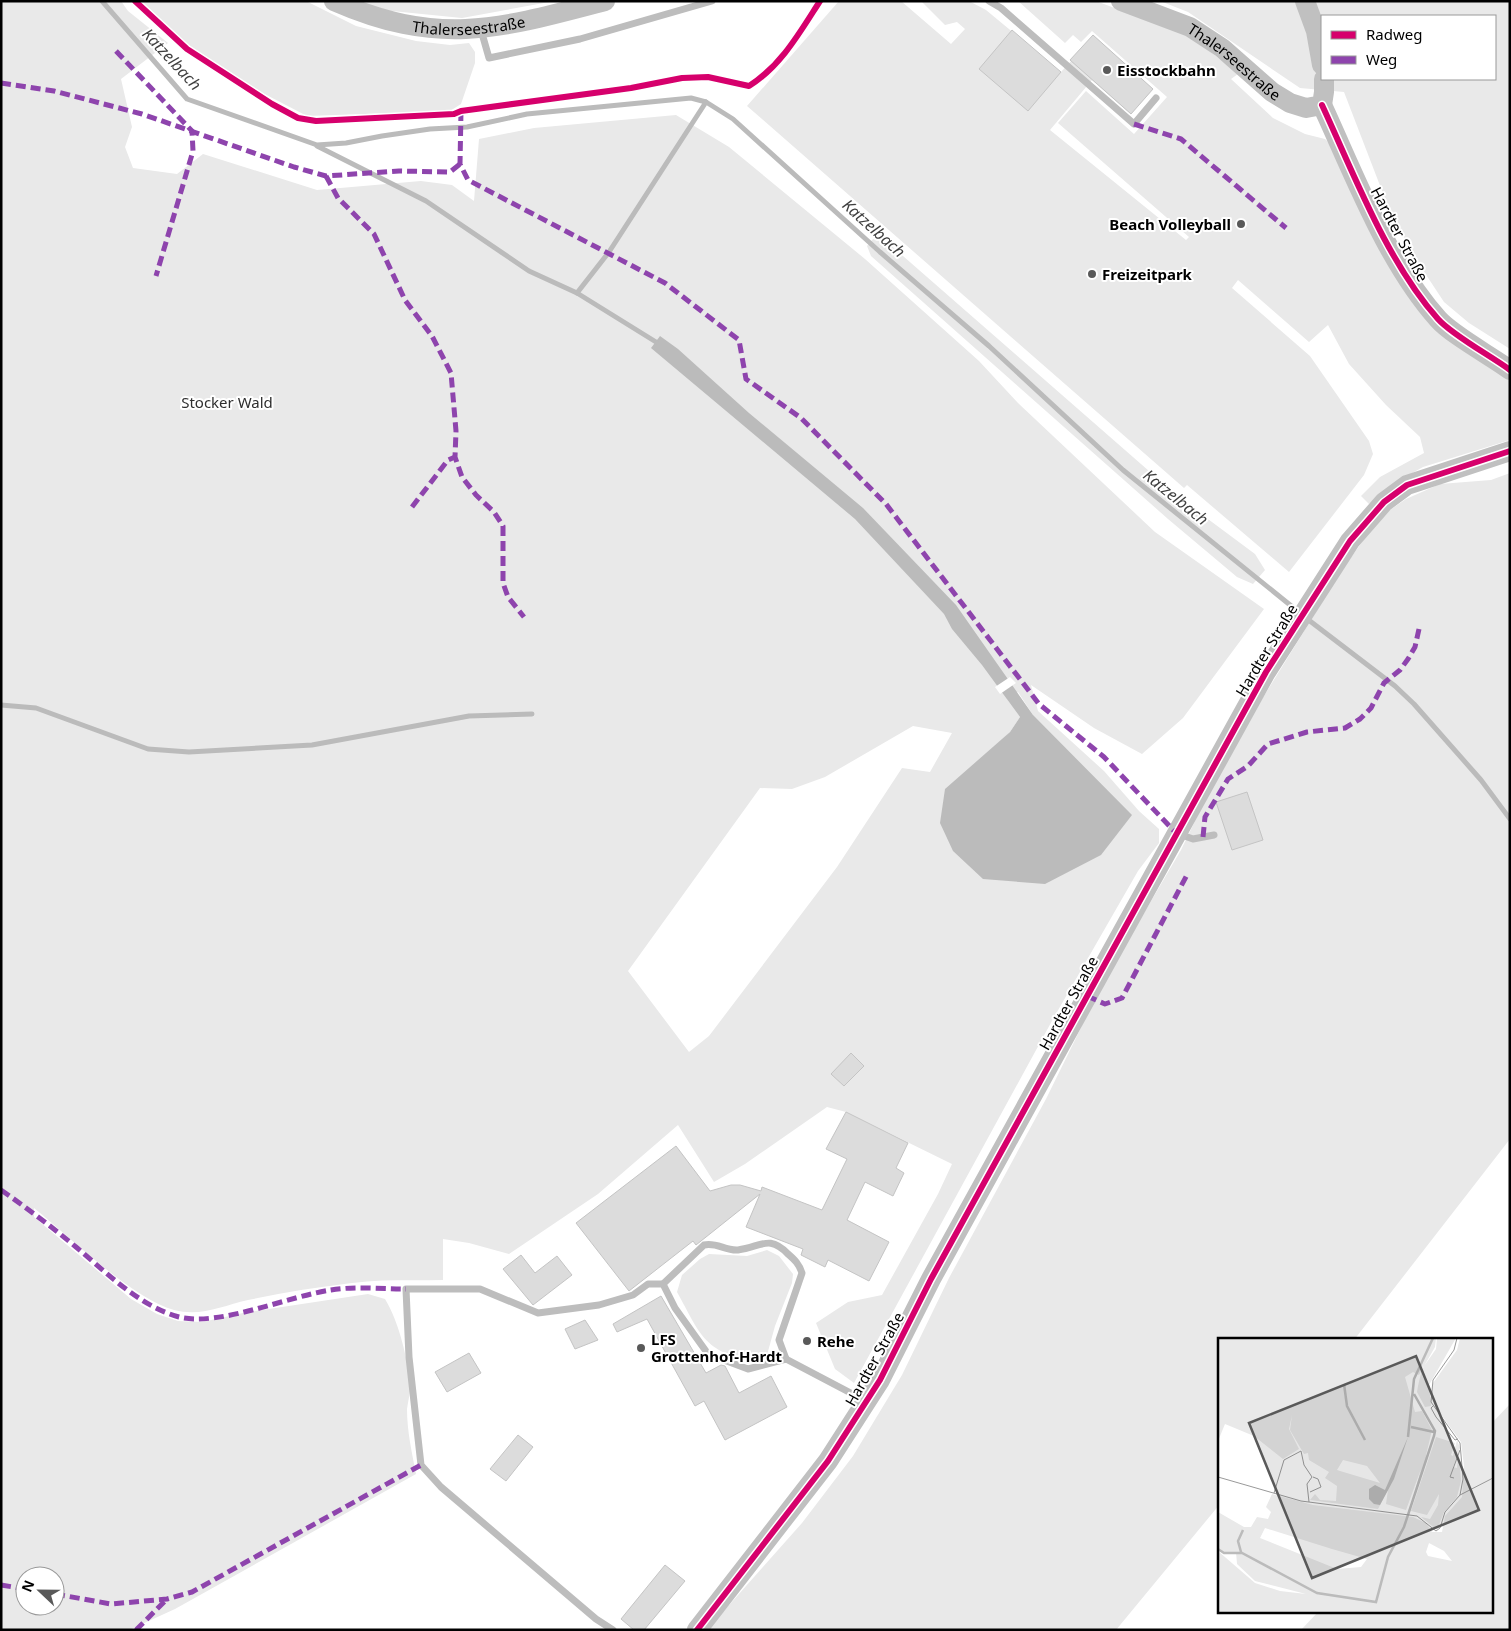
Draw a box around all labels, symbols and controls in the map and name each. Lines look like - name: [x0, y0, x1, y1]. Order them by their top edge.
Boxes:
- street label: Thalerseestraße: [411, 11, 527, 39]
- legend: [1321, 15, 1496, 80]
- street label: Thalerseestraße: [1184, 18, 1284, 105]
- water label: Katzelbach: [138, 23, 206, 95]
- text: Radweg: [1366, 24, 1422, 44]
- text: Weg: [1366, 49, 1397, 69]
- place label: Eisstockbahn: [1117, 60, 1216, 80]
- marker: Eisstockbahn: [1101, 64, 1113, 76]
- street label: Hardter Straße: [1367, 183, 1433, 285]
- water label: Katzelbach: [838, 194, 910, 262]
- place label: Beach Volleyball: [1109, 214, 1231, 234]
- marker: Beach Volleyball: [1235, 218, 1247, 230]
- place label: Freizeitpark: [1102, 264, 1193, 284]
- marker: Freizeitpark: [1086, 268, 1098, 280]
- park label: Stocker Wald: [181, 392, 273, 412]
- water label: Katzelbach: [1139, 464, 1213, 530]
- street label: Hardter Straße: [1231, 600, 1301, 700]
- street label: Hardter Straße: [1034, 952, 1102, 1054]
- street label: Hardter Straße: [840, 1308, 908, 1410]
- place label: LFS Grottenhof-Hardt: [651, 1329, 782, 1366]
- place label: Rehe: [817, 1331, 855, 1351]
- marker: Rehe: [801, 1335, 813, 1347]
- inset map: [1218, 1338, 1494, 1614]
- marker: LFS Grottenhof-Hardt: [635, 1342, 647, 1354]
- north arrow: [15, 1566, 65, 1616]
- text: N: [17, 1577, 38, 1595]

